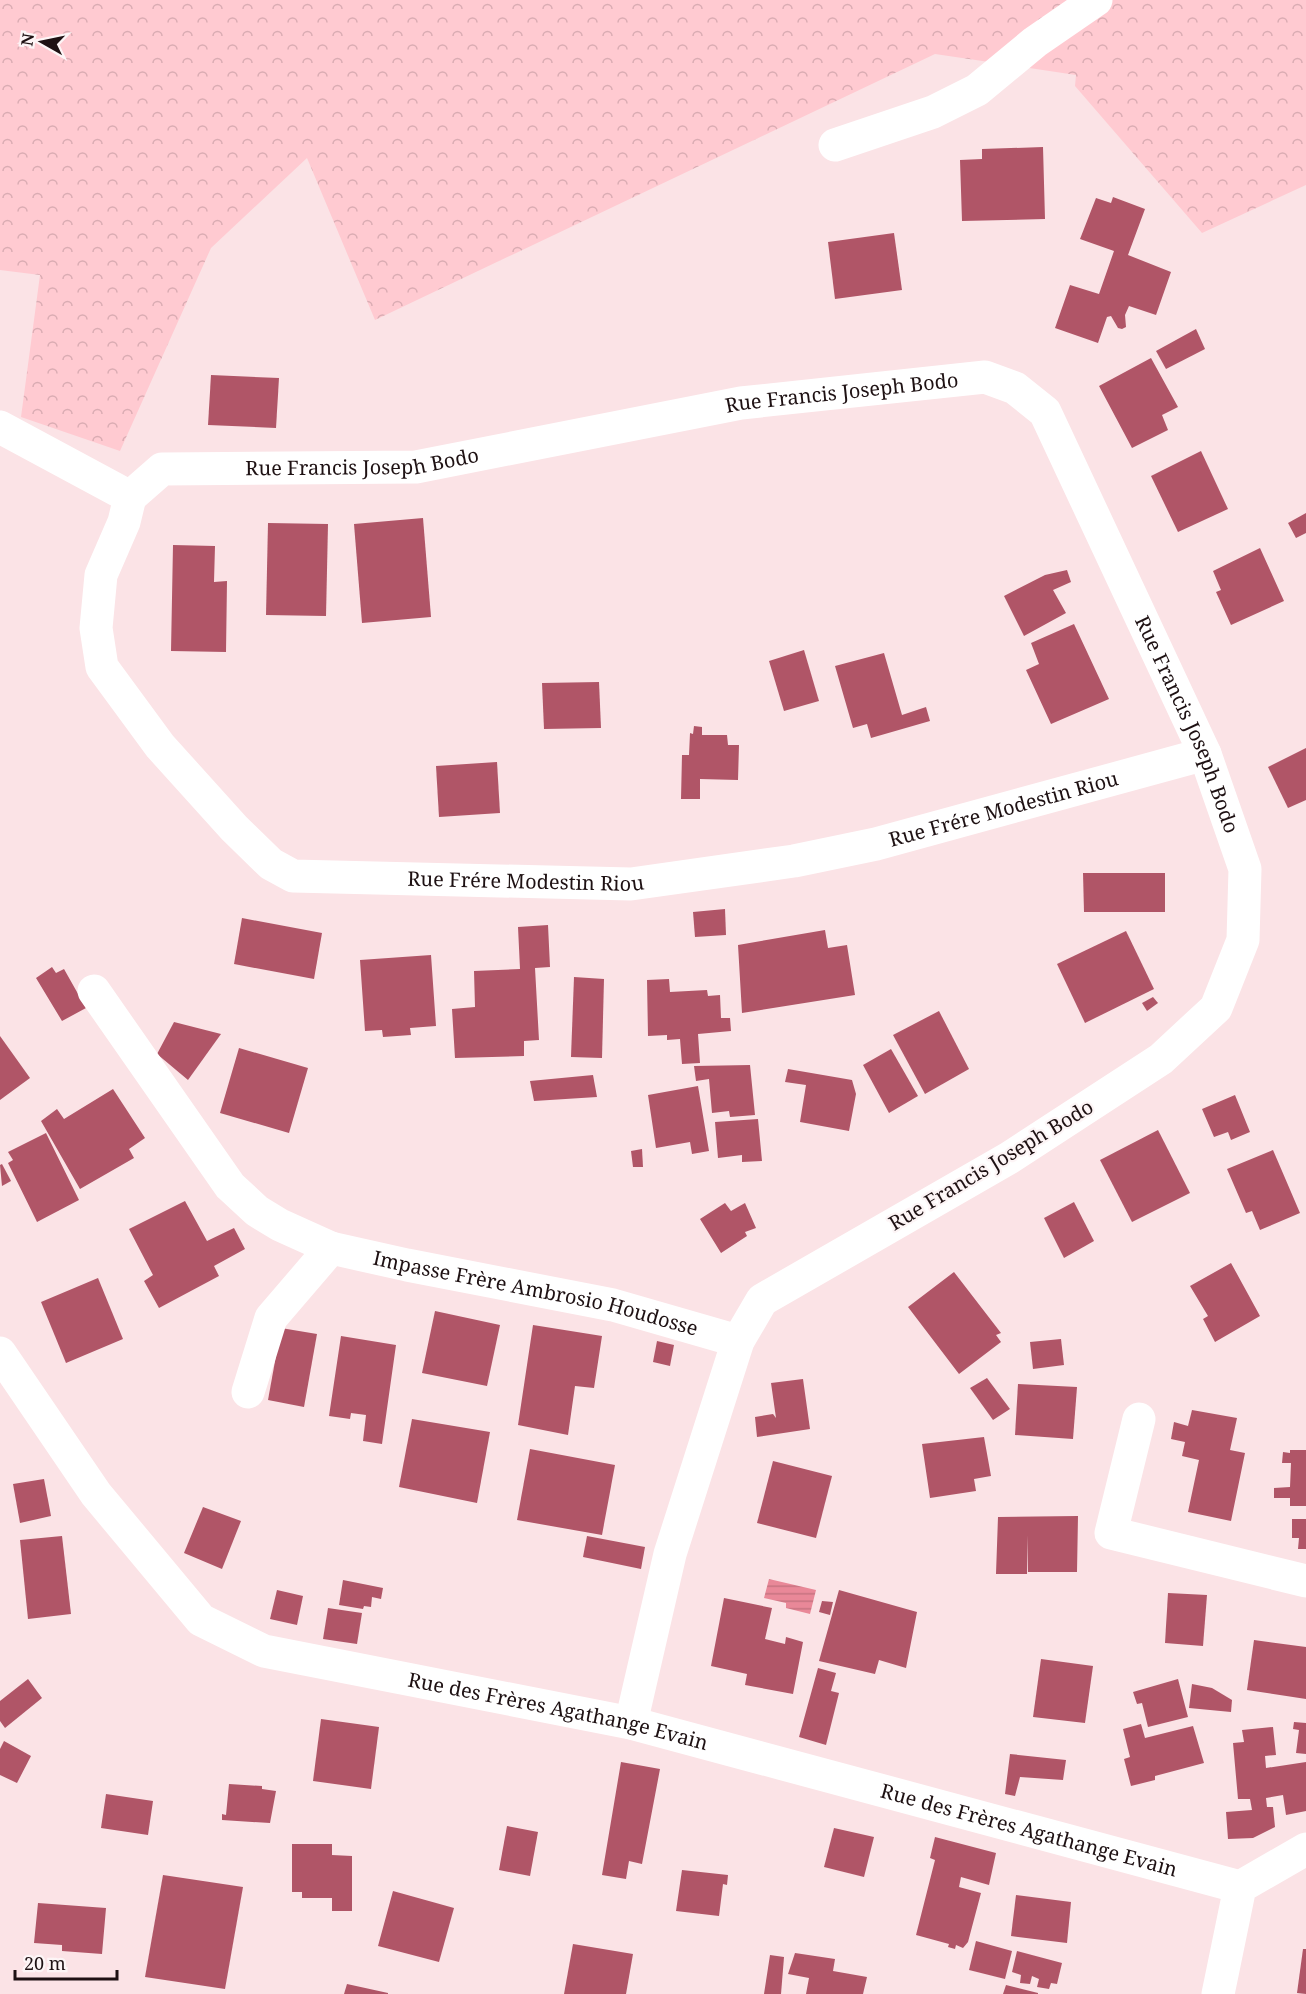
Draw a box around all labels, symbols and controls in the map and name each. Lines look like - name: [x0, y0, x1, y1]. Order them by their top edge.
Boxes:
- north arrow: [12, 12, 72, 72]
- text: N: [15, 31, 39, 48]
- street label: Rue Francis Joseph Bodo: [723, 366, 960, 419]
- street label: Rue Francis Joseph Bodo: [245, 441, 481, 481]
- street label: Rue Francis Joseph Bodo: [1129, 611, 1246, 837]
- street label: Rue Frére Modestin Riou: [886, 764, 1121, 853]
- street label: Rue Frére Modestin Riou: [407, 865, 646, 897]
- street label: Rue Francis Joseph Bodo: [883, 1093, 1098, 1236]
- street label: Impasse Frère Ambrosio Houdosse: [371, 1244, 701, 1342]
- street label: Rue des Frères Agathange Evain: [406, 1666, 711, 1756]
- street label: Rue des Frères Agathange Evain: [878, 1777, 1181, 1883]
- scale bar: [15, 1943, 117, 1981]
- text: 20 m: [24, 1951, 66, 1975]

